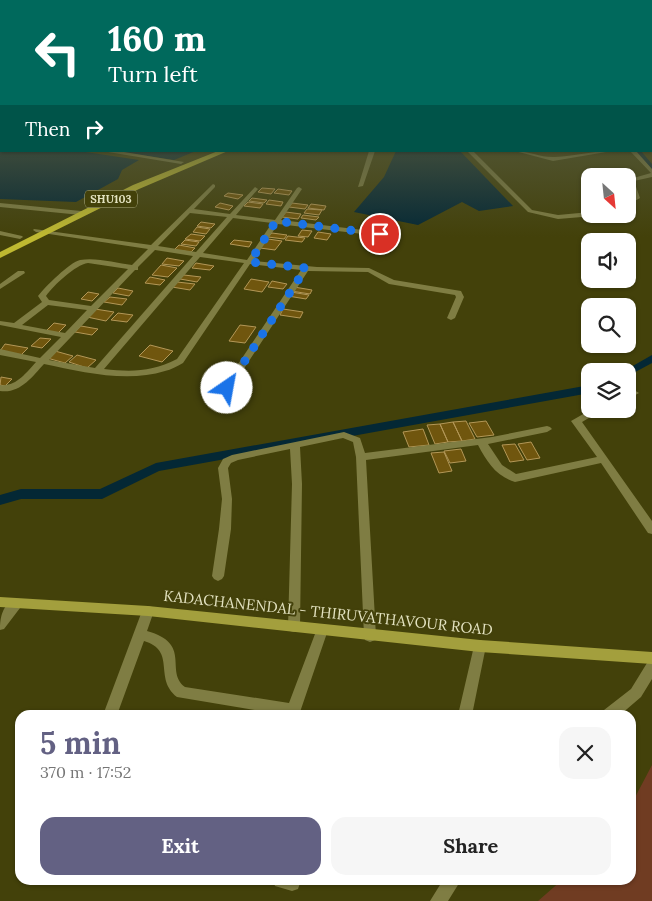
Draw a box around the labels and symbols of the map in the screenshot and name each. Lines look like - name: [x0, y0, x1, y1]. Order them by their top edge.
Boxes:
- north arrow: [581, 168, 636, 222]
- road number: SHU103: [85, 190, 137, 208]
- pin: [359, 213, 401, 255]
- position arrow: [200, 361, 252, 413]
- street label: KADACHANENDAL - THIRUVATHAVOUR ROAD: [163, 586, 494, 639]

